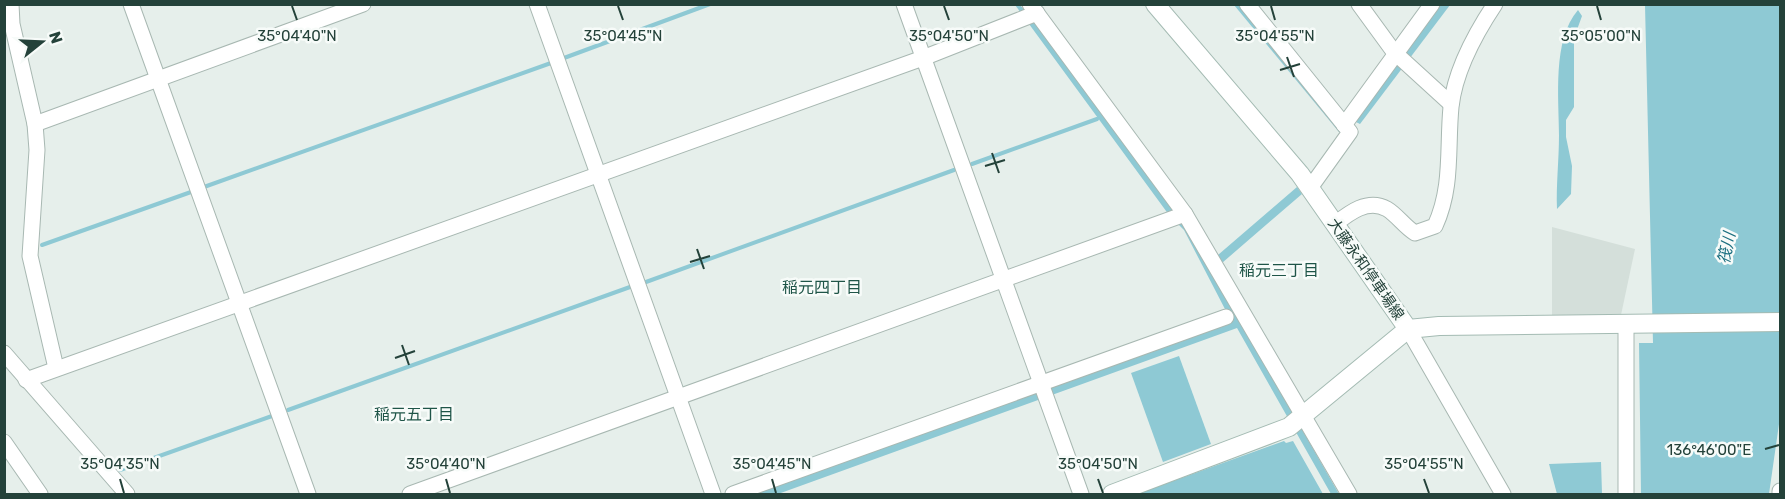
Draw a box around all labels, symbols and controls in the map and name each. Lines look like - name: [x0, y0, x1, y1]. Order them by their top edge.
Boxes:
- north arrow: [12, 12, 72, 72]
- text: 35°04'40"N: [257, 27, 337, 45]
- text: 35°04'45"N: [584, 27, 663, 45]
- text: 35°04'50"N: [909, 27, 989, 45]
- text: 35°04'55"N: [1235, 27, 1315, 45]
- text: 35°05'00"N: [1561, 27, 1641, 45]
- text: N: [45, 29, 67, 46]
- street label: 大藤永和停車場線: [1324, 215, 1408, 323]
- water label: 筏川: [1714, 229, 1739, 266]
- district label: 稲元三丁目: [1239, 261, 1319, 280]
- district label: 稲元四丁目: [782, 278, 862, 297]
- district label: 稲元五丁目: [374, 405, 454, 424]
- text: 136°46'00"E: [1667, 441, 1751, 459]
- text: 35°04'35"N: [80, 455, 160, 473]
- text: 35°04'40"N: [406, 455, 486, 473]
- text: 35°04'45"N: [733, 455, 812, 473]
- text: 35°04'50"N: [1058, 455, 1138, 473]
- text: 35°04'55"N: [1384, 455, 1464, 473]

